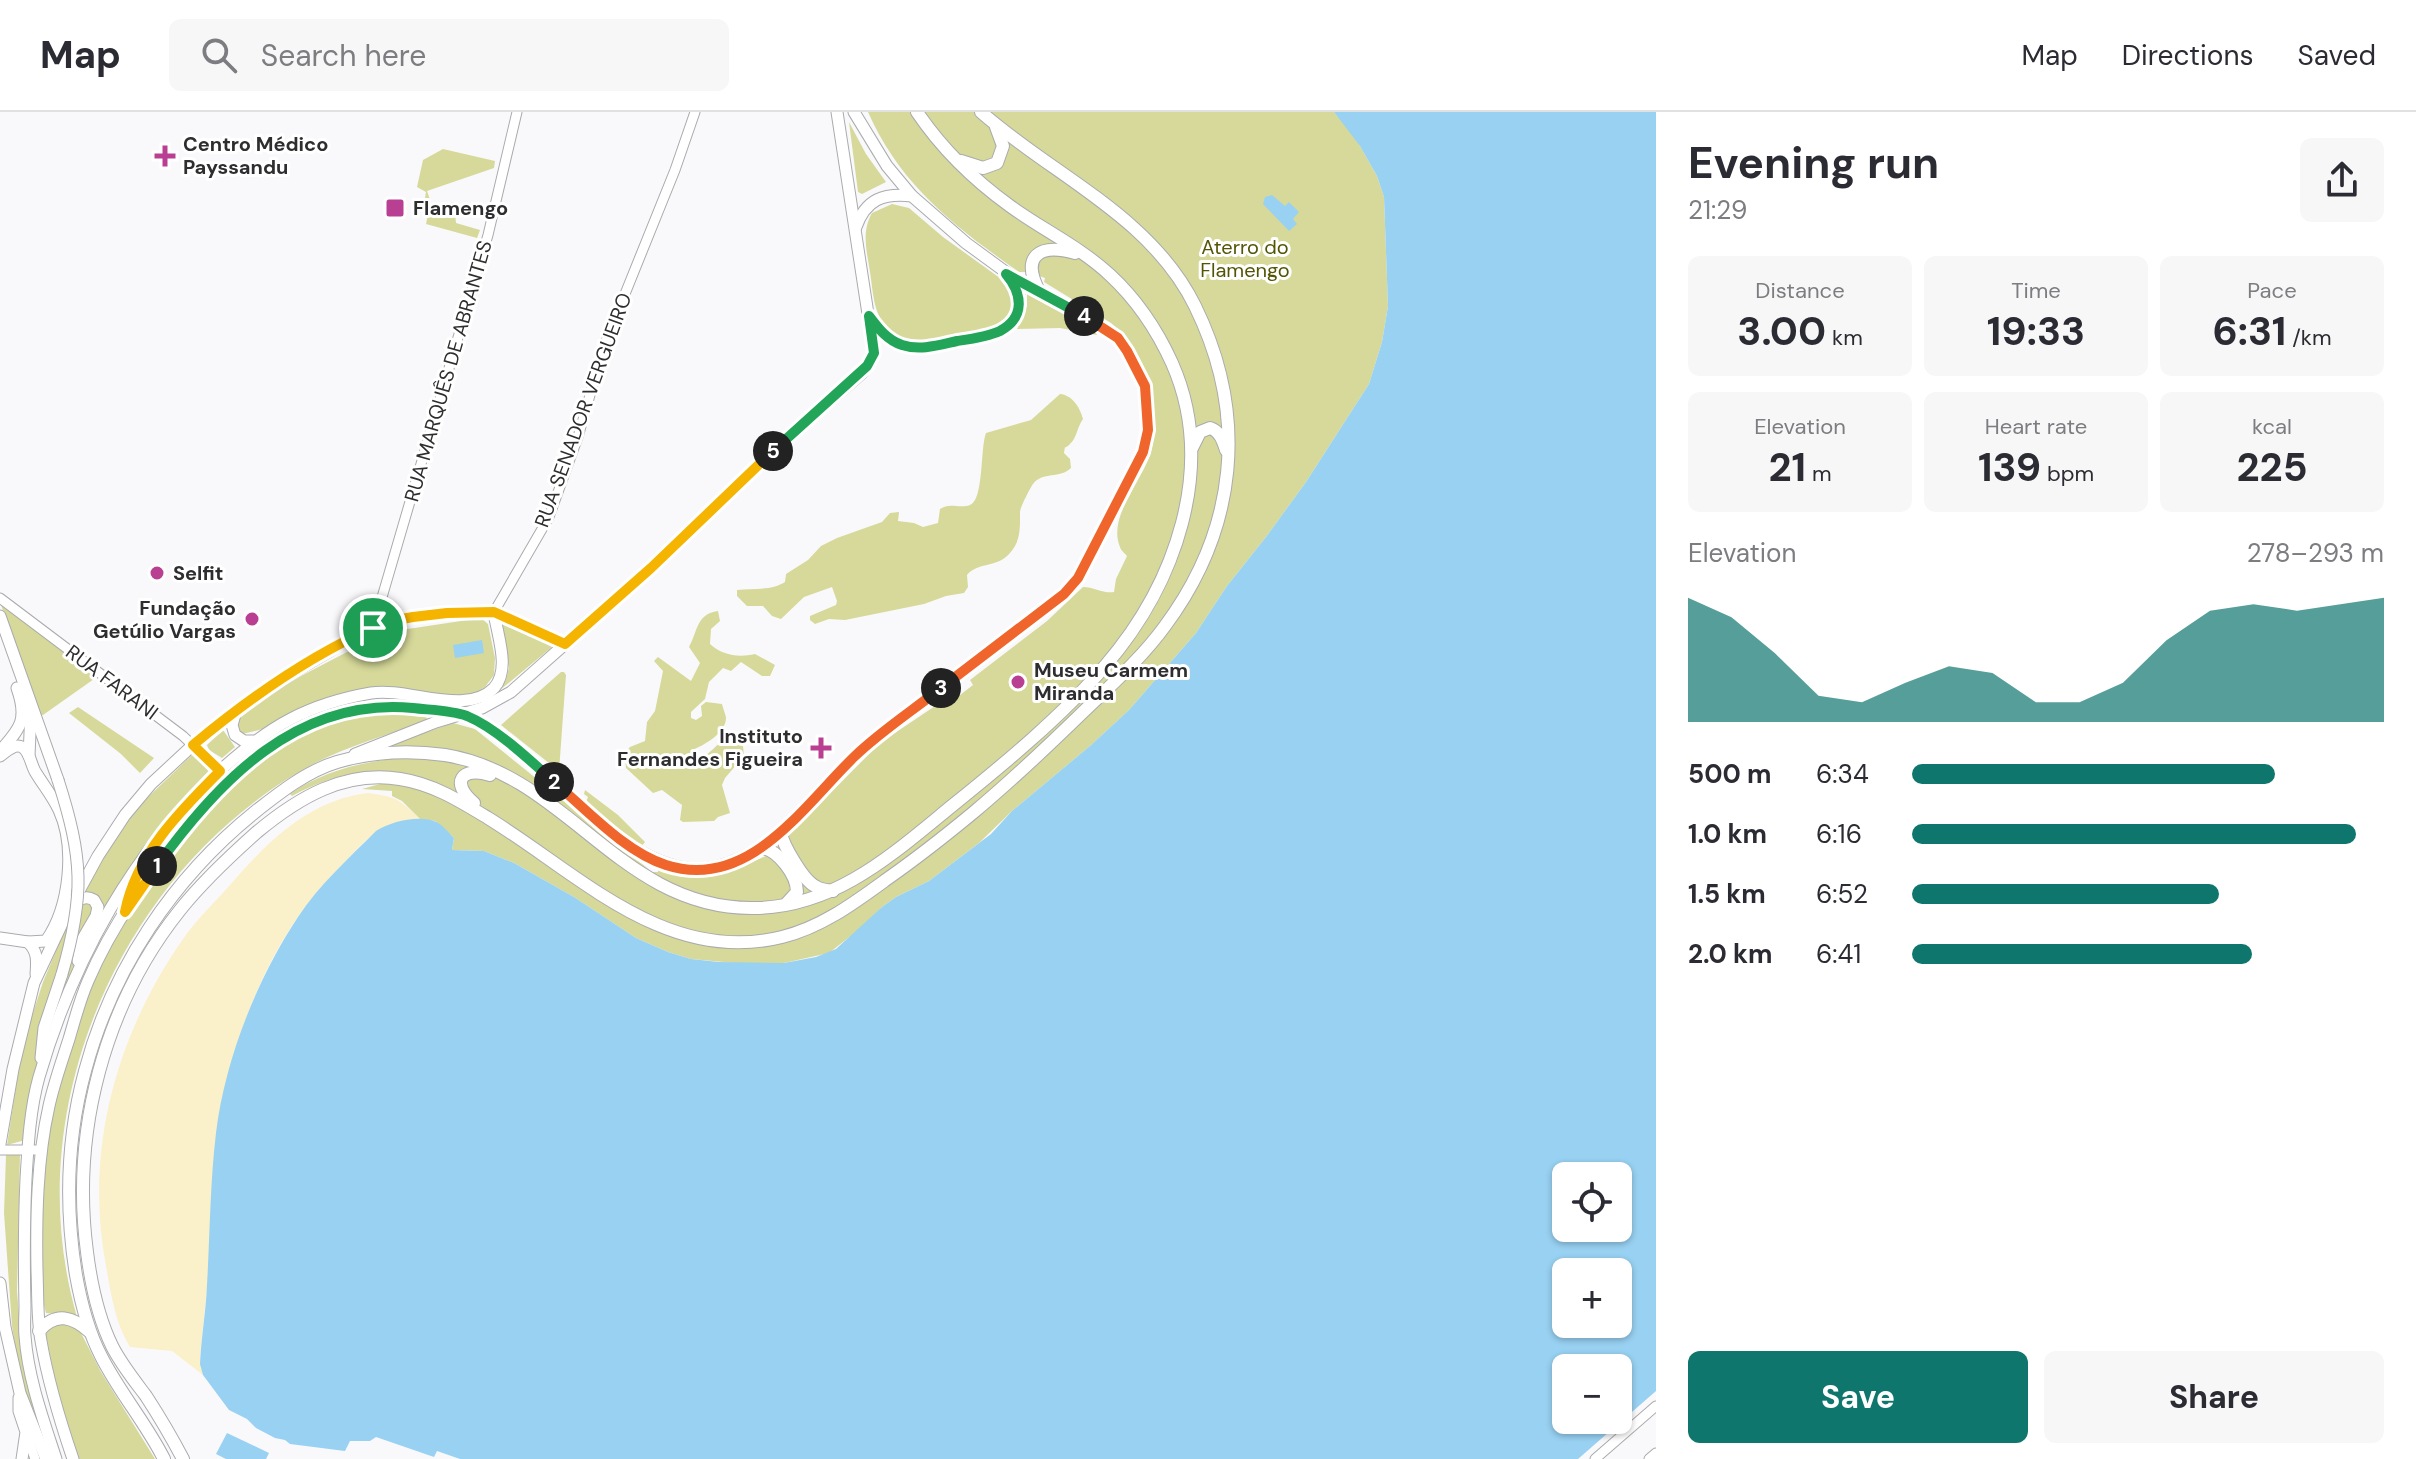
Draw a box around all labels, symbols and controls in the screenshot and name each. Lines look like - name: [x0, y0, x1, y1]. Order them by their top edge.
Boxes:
- search box: [169, 19, 729, 91]
- text: Map: [40, 30, 121, 80]
- icon: search: [197, 33, 241, 77]
- text: Search here: [261, 36, 426, 75]
- text: Map: [2021, 37, 2078, 74]
- text: Directions: [2122, 37, 2254, 74]
- text: Saved: [2298, 37, 2376, 74]
- place label: Centro Médico Payssandu: [183, 131, 328, 180]
- text: Evening run: [1688, 134, 1939, 192]
- button: share: [2300, 138, 2384, 222]
- marker: Centro Médico Payssandu: [154, 145, 176, 167]
- text: 21:29: [1688, 193, 1747, 227]
- place label: Flamengo: [413, 195, 508, 221]
- marker: Flamengo: [384, 197, 406, 219]
- park label: Aterro do Flamengo: [1200, 234, 1290, 283]
- street label: RUA MARQUÊS DE ABRANTES: [398, 237, 498, 505]
- text: Distance: [1755, 276, 1845, 305]
- text: Time: [2011, 276, 2061, 305]
- text: Pace: [2247, 276, 2297, 305]
- street label: RUA SENADOR VERGUEIRO: [528, 289, 638, 531]
- pin: 4: [1064, 296, 1104, 336]
- text: 4: [1077, 301, 1091, 330]
- text: 3.00: [1737, 305, 1826, 357]
- text: 19:33: [1987, 305, 2085, 357]
- text: 6:31: [2212, 305, 2286, 357]
- text: km: [1826, 323, 1863, 352]
- text: /km: [2286, 323, 2332, 352]
- text: Elevation: [1754, 412, 1846, 441]
- text: Heart rate: [1985, 412, 2087, 441]
- text: kcal: [2252, 412, 2292, 441]
- pin: 5: [753, 431, 793, 471]
- text: 5: [766, 436, 780, 465]
- text: 21: [1768, 441, 1806, 493]
- text: 139: [1978, 441, 2041, 493]
- text: 225: [2236, 441, 2308, 493]
- text: m: [1806, 459, 1832, 488]
- text: bpm: [2041, 459, 2094, 488]
- text: Elevation: [1688, 536, 1796, 570]
- text: 278–293 m: [2247, 536, 2384, 570]
- place label: Selfit: [173, 560, 223, 586]
- marker: Selfit: [148, 564, 166, 582]
- pin: [339, 594, 407, 662]
- place label: Fundação Getúlio Vargas: [93, 595, 236, 644]
- icon: arrive: [351, 606, 395, 650]
- marker: Fundação Getúlio Vargas: [243, 610, 261, 628]
- street label: RUA FARANI: [61, 639, 163, 725]
- place label: Museu Carmem Miranda: [1034, 657, 1188, 706]
- pin: 3: [921, 668, 961, 708]
- text: 3: [934, 673, 948, 702]
- marker: Museu Carmem Miranda: [1009, 673, 1027, 691]
- place label: Instituto Fernandes Figueira: [617, 723, 803, 772]
- marker: Instituto Fernandes Figueira: [810, 737, 832, 759]
- text: 500 m: [1688, 757, 1771, 791]
- text: 6:34: [1816, 757, 1869, 791]
- pin: 2: [534, 762, 574, 802]
- text: 2: [548, 767, 560, 796]
- text: 1.0 km: [1688, 817, 1767, 851]
- text: 6:16: [1816, 817, 1862, 851]
- pin: 1: [137, 846, 177, 886]
- text: 1: [153, 851, 161, 880]
- text: 1.5 km: [1688, 877, 1766, 911]
- text: 6:52: [1816, 877, 1868, 911]
- text: 2.0 km: [1688, 937, 1772, 971]
- text: 6:41: [1816, 937, 1861, 971]
- map controls: [1552, 1162, 1632, 1434]
- button: locate: [1552, 1162, 1632, 1242]
- button: +: [1552, 1258, 1632, 1338]
- button: Save: [1688, 1351, 2028, 1443]
- button: Share: [2044, 1351, 2384, 1443]
- button: −: [1552, 1354, 1632, 1434]

